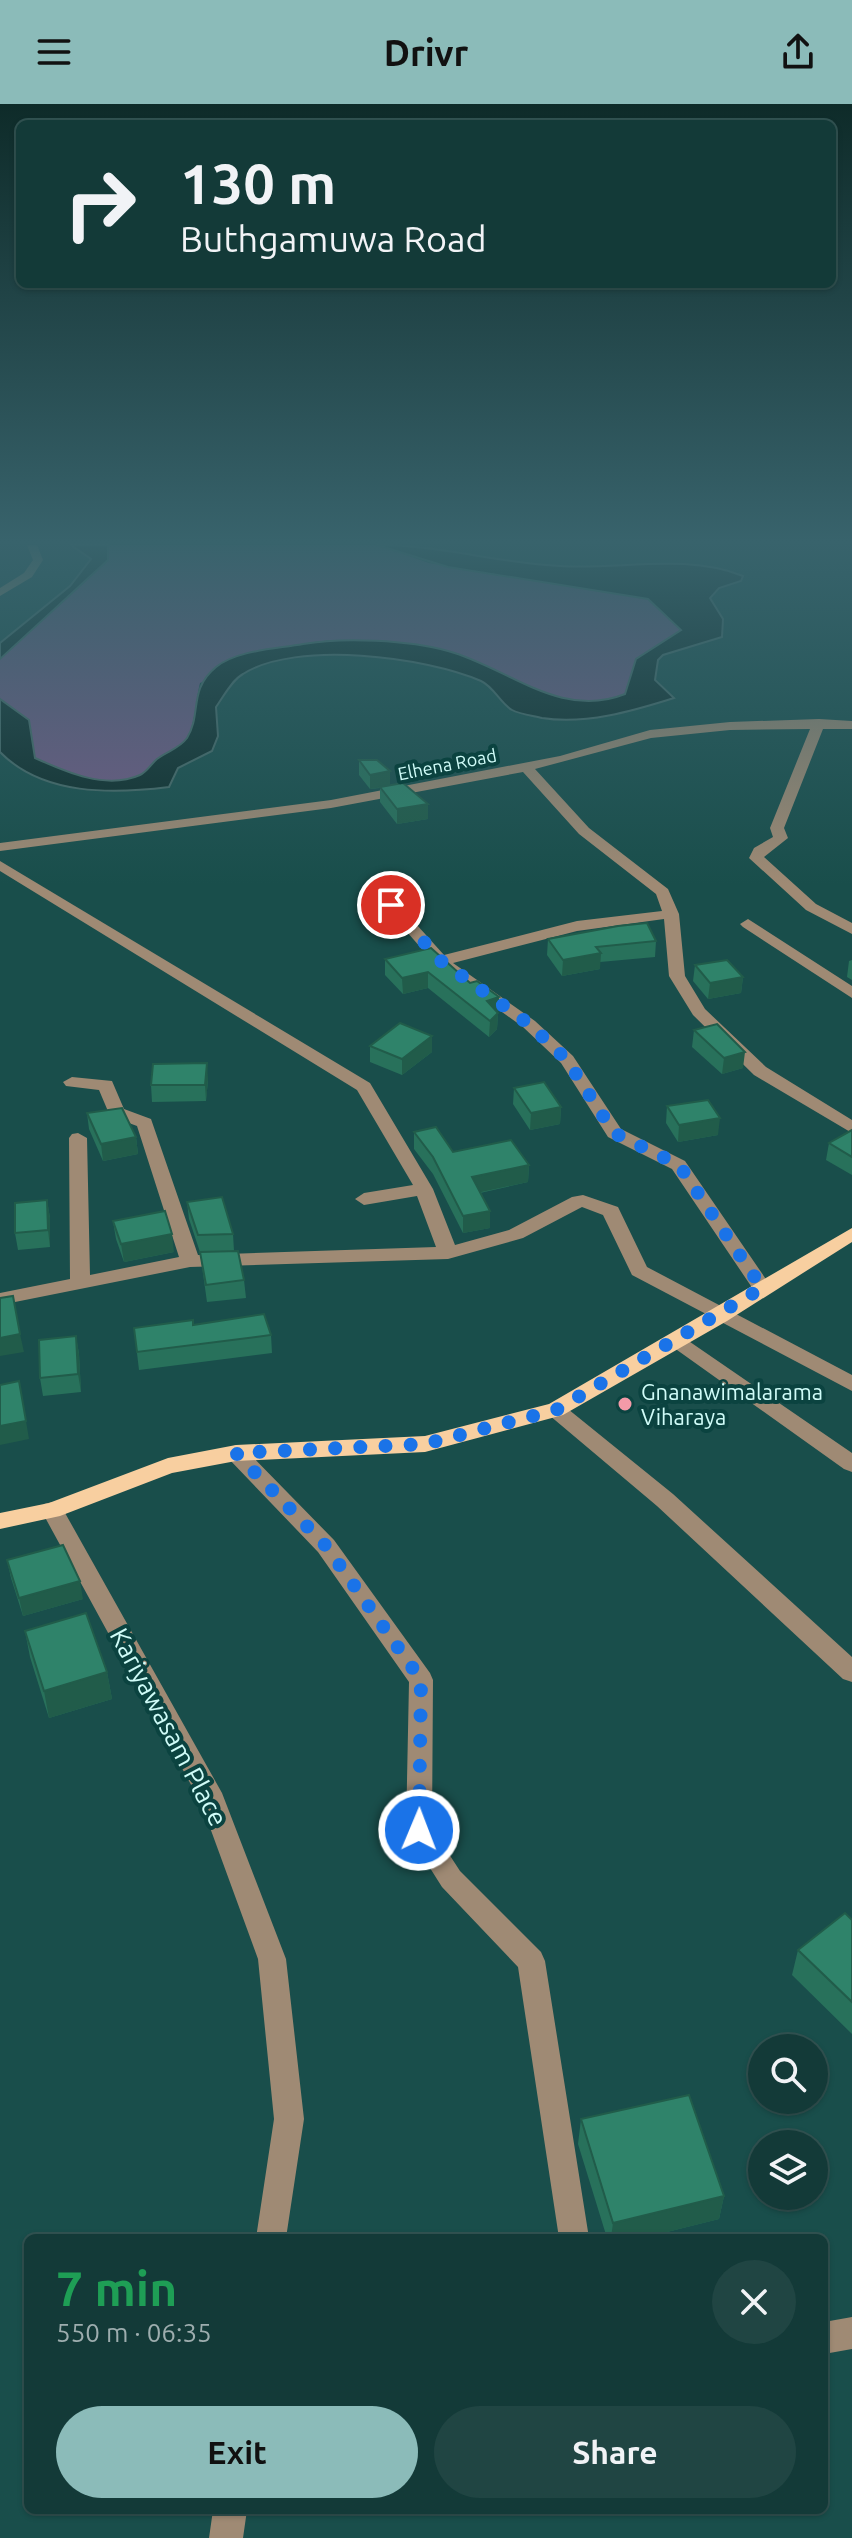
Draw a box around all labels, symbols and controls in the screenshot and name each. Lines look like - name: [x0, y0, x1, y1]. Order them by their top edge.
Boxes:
- icon: menu: [32, 30, 76, 74]
- icon: share: [776, 30, 820, 74]
- text: Drivr: [384, 32, 468, 73]
- icon: right: [48, 152, 152, 256]
- text: 130 m: [180, 152, 336, 215]
- text: Buthgamuwa Road: [180, 218, 487, 259]
- street label: Elhena Road: [396, 745, 498, 783]
- pin: [357, 871, 425, 939]
- icon: arrive: [369, 883, 413, 927]
- place label: Gnanawimalarama Viharaya: [641, 1379, 823, 1429]
- marker: Gnanawimalarama Viharaya: [616, 1395, 634, 1413]
- street label: Kariyawasam Place: [105, 1623, 233, 1831]
- position arrow: [377, 1788, 461, 1872]
- map controls: [748, 2034, 828, 2210]
- button: search: [748, 2034, 828, 2114]
- button: layers: [748, 2130, 828, 2210]
- button: close: [712, 2260, 796, 2344]
- text: 7 min: [56, 2261, 177, 2315]
- text: 550 m · 06:35: [56, 2318, 212, 2347]
- button: Exit: [56, 2406, 418, 2498]
- button: Share: [434, 2406, 796, 2498]

